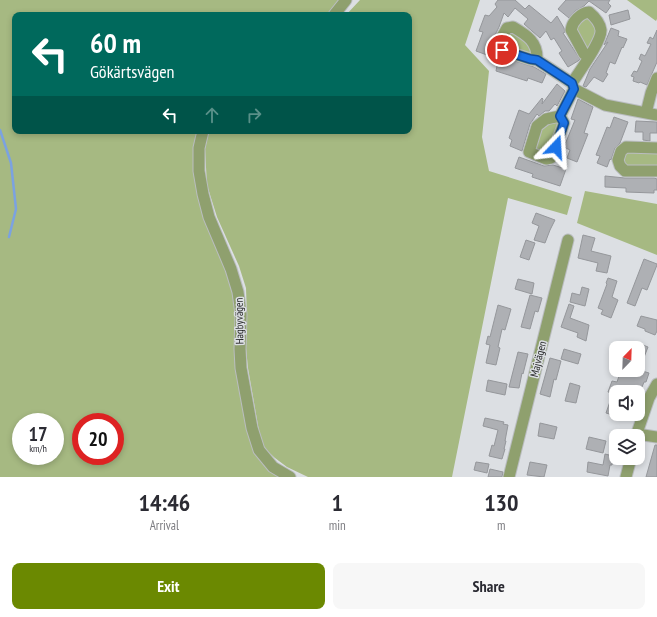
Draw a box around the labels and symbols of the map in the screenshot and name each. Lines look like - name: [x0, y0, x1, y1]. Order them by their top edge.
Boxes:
- pin: [485, 33, 519, 67]
- position arrow: [535, 126, 577, 168]
- street label: Hagbyvägen: [232, 297, 246, 345]
- street label: Majvägen: [527, 339, 549, 378]
- north arrow: [609, 341, 645, 377]
- speed limit sign: 20: [72, 413, 124, 465]

